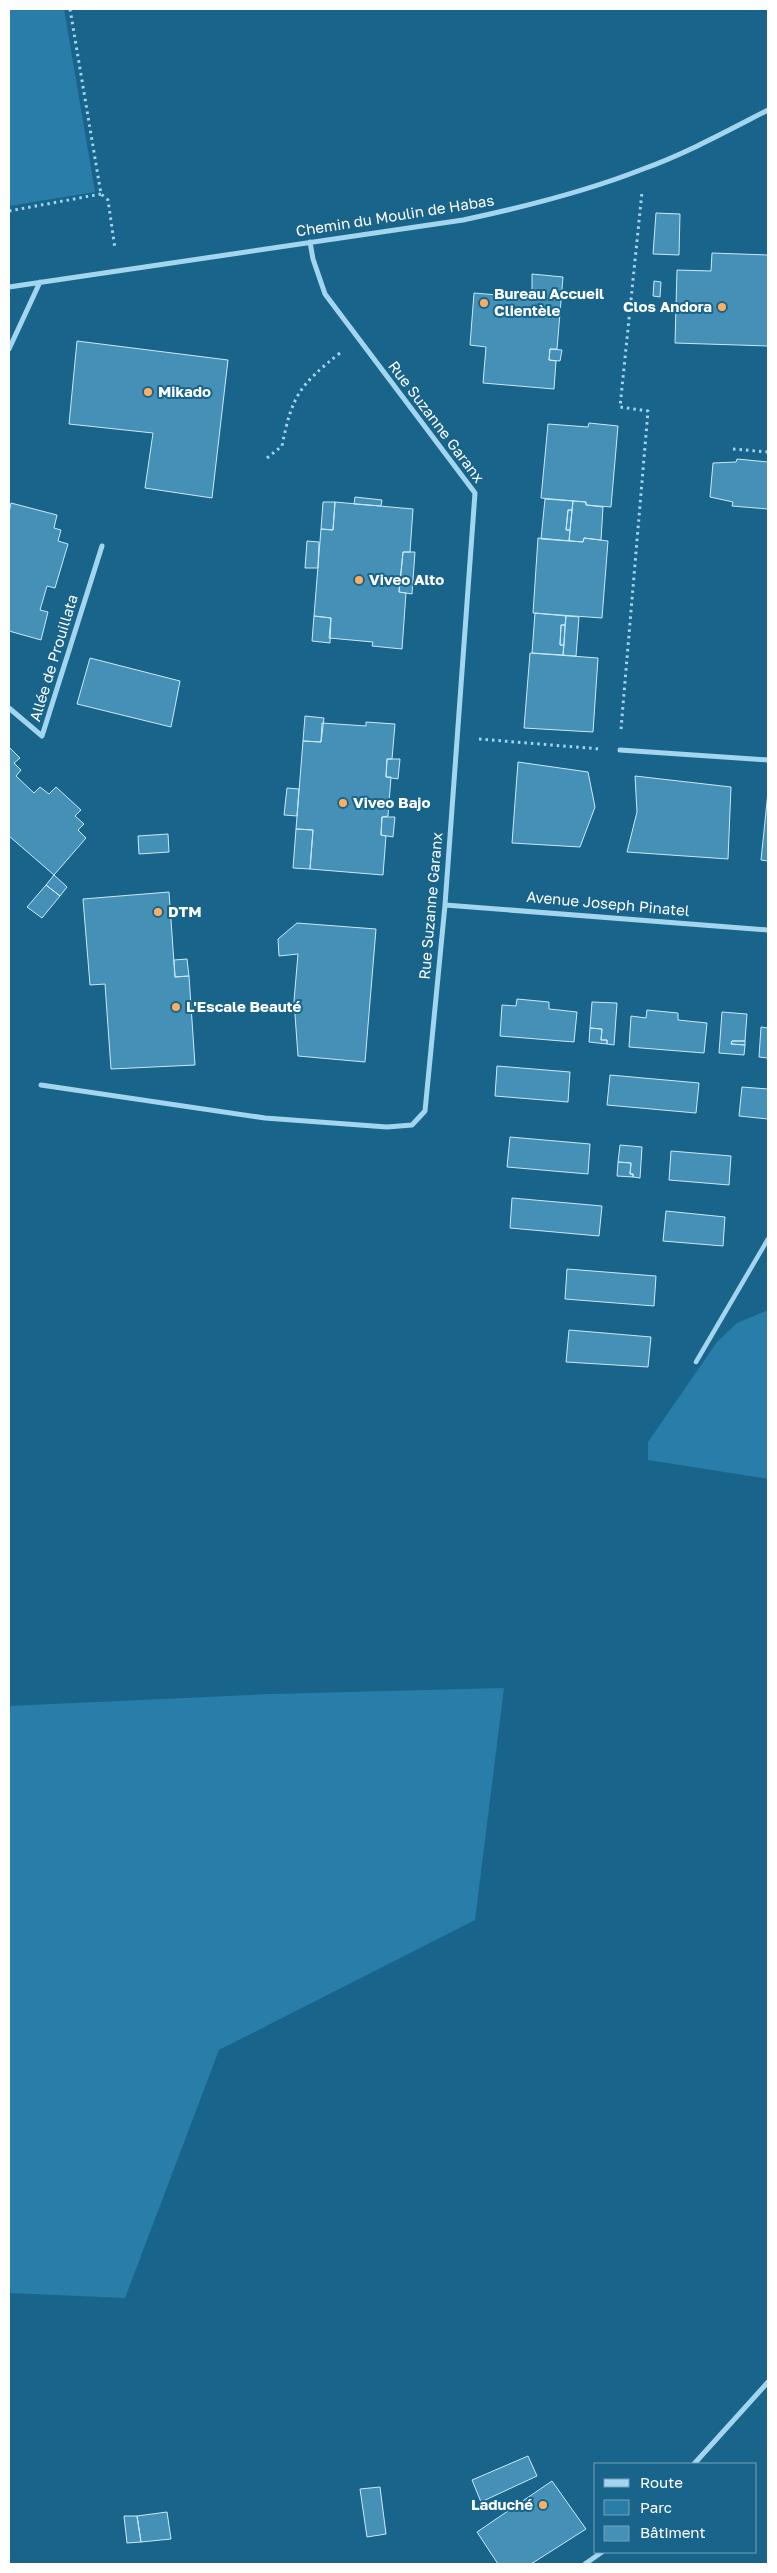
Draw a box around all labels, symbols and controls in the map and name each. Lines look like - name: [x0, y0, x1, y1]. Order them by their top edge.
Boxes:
- street label: Chemin du Moulin de Habas: [294, 190, 495, 240]
- place label: Bureau Accueil Clientèle: [494, 284, 604, 319]
- marker: Bureau Accueil Clientèle: [478, 297, 490, 309]
- place label: Clos Andora: [623, 297, 712, 315]
- marker: Clos Andora: [716, 301, 728, 313]
- street label: Rue Suzanne Garanx: [385, 357, 488, 486]
- place label: Mikado: [158, 382, 211, 400]
- marker: Mikado: [142, 386, 154, 398]
- place label: Viveo Alto: [369, 570, 444, 588]
- marker: Viveo Alto: [353, 574, 365, 586]
- street label: Allée de Prouillata: [25, 592, 81, 723]
- place label: Viveo Bajo: [353, 793, 430, 811]
- marker: Viveo Bajo: [337, 797, 349, 809]
- street label: Rue Suzanne Garanx: [415, 831, 445, 980]
- street label: Avenue Joseph Pinatel: [526, 887, 691, 919]
- place label: DTM: [168, 902, 202, 920]
- marker: DTM: [152, 906, 164, 918]
- place label: L'Escale Beauté: [186, 997, 302, 1015]
- marker: L'Escale Beauté: [170, 1001, 182, 1013]
- legend: [594, 2463, 757, 2553]
- text: Route: [640, 2473, 683, 2491]
- place label: Laduché: [471, 2495, 533, 2513]
- text: Parc: [640, 2498, 672, 2516]
- marker: Laduché: [537, 2499, 549, 2511]
- text: Bâtiment: [640, 2523, 705, 2541]

